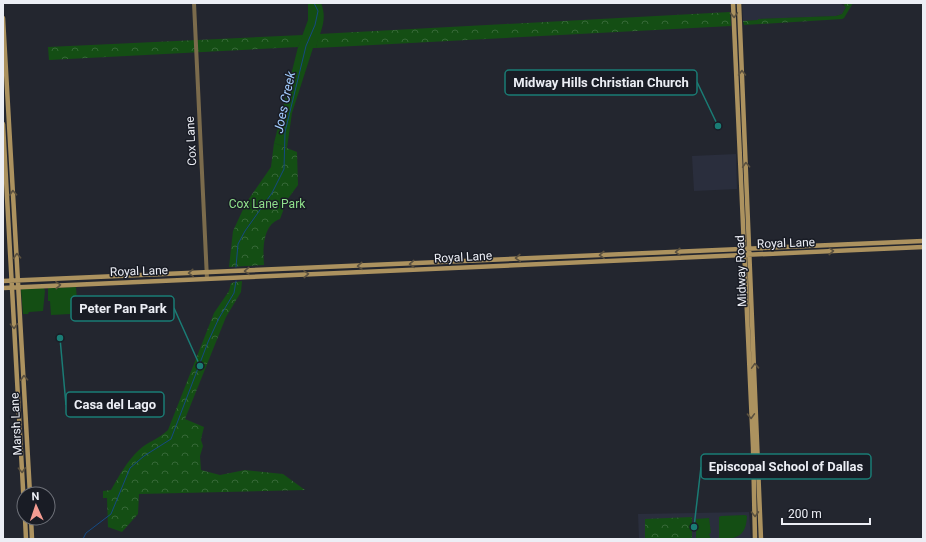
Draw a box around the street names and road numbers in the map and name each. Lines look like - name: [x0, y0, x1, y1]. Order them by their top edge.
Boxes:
- street label: Cox Lane: [183, 116, 199, 166]
- street label: Midway Road: [733, 235, 749, 307]
- street label: Royal Lane: [757, 235, 815, 251]
- street label: Royal Lane: [434, 248, 492, 266]
- street label: Royal Lane: [110, 263, 168, 279]
- street label: Marsh Lane: [7, 392, 25, 456]

